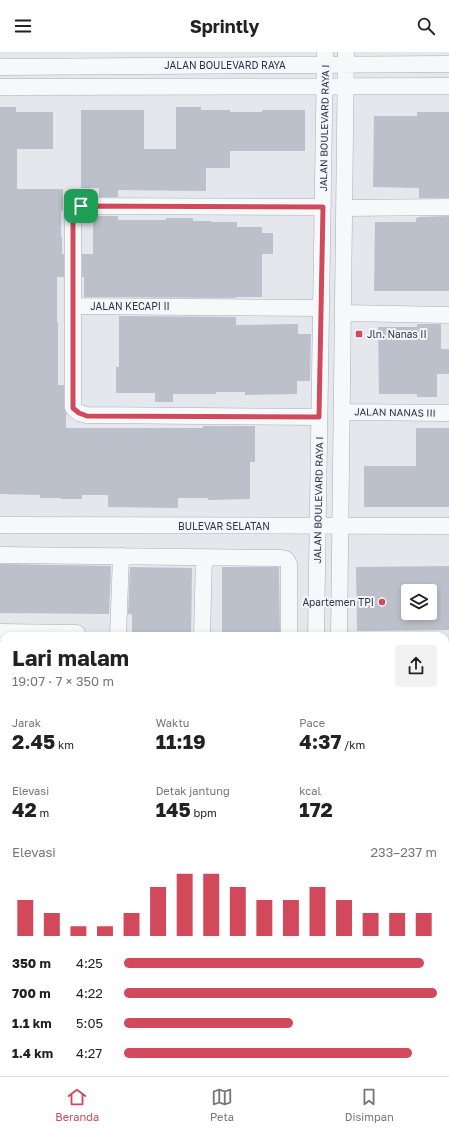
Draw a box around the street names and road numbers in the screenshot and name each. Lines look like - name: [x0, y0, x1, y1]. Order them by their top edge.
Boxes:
- street label: JALAN BOULEVARD RAYA: [164, 59, 286, 71]
- street label: JALAN BOULEVARD RAYA I: [317, 64, 331, 192]
- street label: JALAN KECAPI II: [90, 300, 170, 312]
- street label: JALAN NANAS III: [354, 405, 436, 419]
- street label: JALAN BOULEVARD RAYA I: [311, 436, 325, 564]
- street label: BULEVAR SELATAN: [178, 520, 270, 532]

